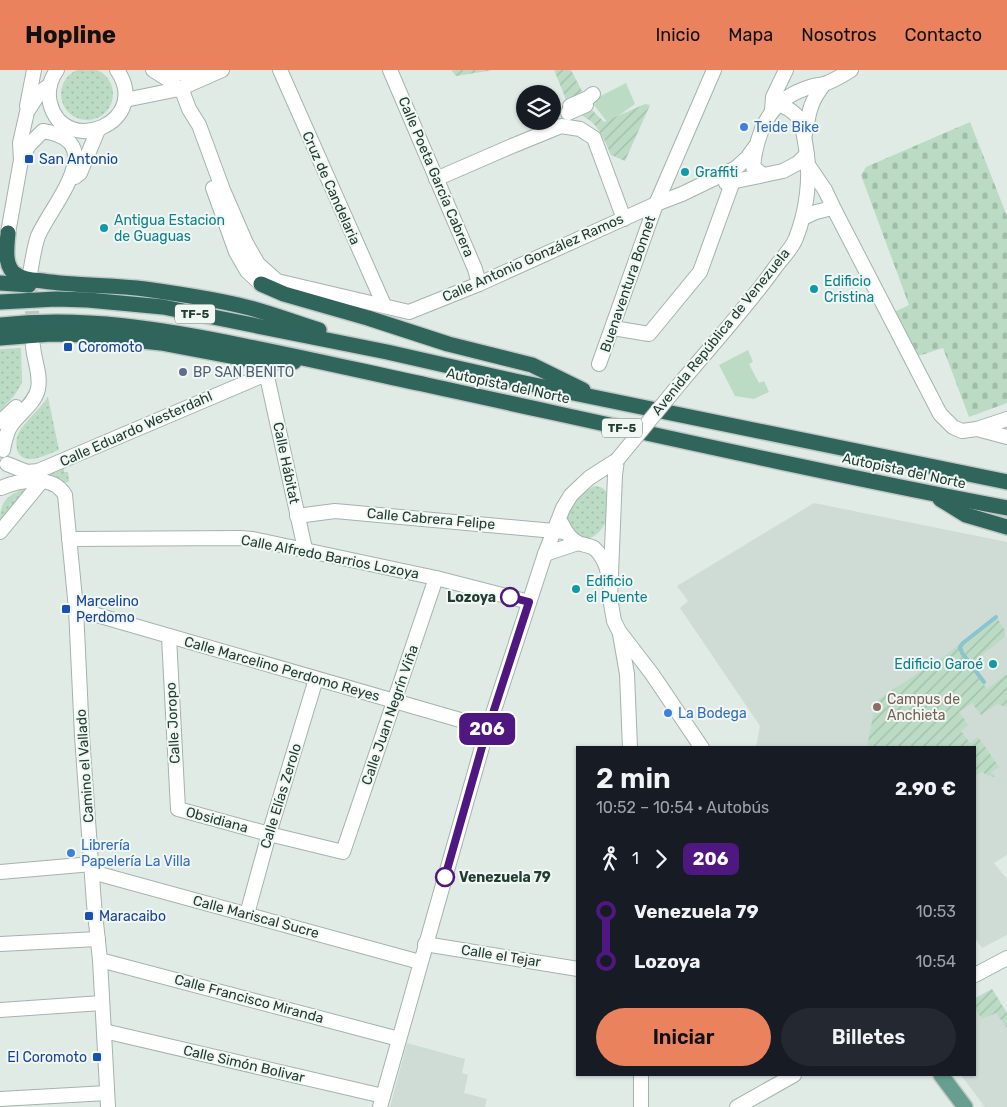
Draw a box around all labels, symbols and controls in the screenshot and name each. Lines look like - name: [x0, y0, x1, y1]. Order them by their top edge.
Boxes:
- text: Hopline: [25, 21, 116, 49]
- text: Inicio: [655, 24, 700, 46]
- text: Mapa: [728, 24, 773, 46]
- text: Nosotros: [801, 24, 877, 46]
- text: Contacto: [905, 24, 982, 46]
- map controls: [516, 85, 561, 130]
- button: layers: [516, 85, 561, 130]
- street label: Calle Poeta García Cabrera: [394, 94, 478, 260]
- place label: Teide Bike: [754, 119, 819, 136]
- marker: Teide Bike: [738, 121, 750, 133]
- street label: Cruz de Candelaria: [298, 129, 364, 247]
- place label: San Antonio: [39, 151, 118, 168]
- marker: San Antonio: [23, 153, 35, 165]
- place label: Graffiti: [695, 164, 738, 181]
- marker: Graffiti: [679, 166, 691, 178]
- street label: Calle Antonio González Ramos: [440, 210, 626, 306]
- place label: Antigua Estacion de Guaguas: [114, 212, 225, 245]
- street label: Buenaventura Bonnet: [597, 213, 660, 355]
- marker: Antigua Estacion de Guaguas: [98, 222, 110, 234]
- street label: Avenida República de Venezuela: [648, 245, 794, 419]
- place label: Edificio Cristina: [824, 273, 874, 306]
- marker: Edificio Cristina: [808, 283, 820, 295]
- road number: TF-5: [175, 304, 215, 323]
- place label: Coromoto: [78, 339, 143, 356]
- marker: Coromoto: [62, 341, 74, 353]
- place label: BP SAN BENITO: [193, 364, 294, 381]
- street label: Autopista del Norte: [445, 365, 572, 407]
- marker: BP SAN BENITO: [177, 366, 189, 378]
- street label: Calle Eduardo Westerdahl: [57, 388, 215, 470]
- road number: TF-5: [602, 418, 642, 438]
- street label: Calle Hábitat: [269, 421, 303, 506]
- street label: Autopista del Norte: [841, 450, 968, 492]
- street label: Calle Cabrera Felipe: [366, 505, 496, 533]
- street label: Calle Alfredo Barrios Lozoya: [239, 531, 421, 583]
- place label: Edificio el Puente: [586, 573, 648, 606]
- marker: Edificio el Puente: [570, 583, 582, 595]
- marker: Lozoya: [500, 587, 520, 607]
- place label: Lozoya: [447, 589, 496, 606]
- place label: Marcelino Perdomo: [76, 593, 139, 626]
- marker: Marcelino Perdomo: [60, 603, 72, 615]
- street label: Calle Marcelino Perdomo Reyes: [182, 633, 382, 705]
- street label: Calle Juan Negrín Viña: [358, 643, 422, 787]
- place label: Edificio Garoé: [894, 656, 983, 673]
- marker: Edificio Garoé: [987, 658, 999, 670]
- street label: Calle Joropo: [162, 682, 184, 764]
- place label: Campus de Anchieta: [887, 691, 960, 724]
- marker: Campus de Anchieta: [871, 701, 883, 713]
- place label: La Bodega: [678, 705, 747, 722]
- marker: La Bodega: [662, 707, 674, 719]
- street label: Camino el Vallado: [73, 708, 97, 824]
- line badge: 206: [458, 713, 516, 745]
- text: 206: [469, 718, 505, 740]
- street label: Calle Elías Zerolo: [257, 741, 305, 851]
- text: 2 min: [596, 762, 671, 795]
- text: 2.90 €: [895, 777, 956, 800]
- text: 10:52 – 10:54 · Autobús: [596, 798, 769, 817]
- street label: Obsidiana: [184, 804, 250, 836]
- place label: Librería Papelería La Villa: [81, 837, 191, 870]
- icon: walk: [596, 845, 624, 873]
- icon: forward: [647, 845, 675, 873]
- marker: Librería Papelería La Villa: [65, 847, 77, 859]
- text: 206: [693, 848, 729, 870]
- text: 1: [632, 849, 639, 868]
- marker: Venezuela 79: [435, 867, 455, 887]
- place label: Venezuela 79: [459, 869, 551, 886]
- street label: Calle Mariscal Sucre: [191, 892, 321, 942]
- text: Venezuela 79: [634, 900, 759, 923]
- text: 10:53: [916, 902, 956, 921]
- place label: Maracaibo: [99, 908, 166, 925]
- marker: Maracaibo: [83, 910, 95, 922]
- street label: Calle el Tejar: [460, 941, 543, 971]
- text: Lozoya: [634, 950, 700, 973]
- text: 10:54: [915, 952, 956, 971]
- street label: Calle Francisco Miranda: [172, 971, 326, 1027]
- button: Iniciar: [596, 1008, 771, 1066]
- button: Billetes: [781, 1008, 956, 1066]
- street label: Calle Simón Bolivar: [182, 1042, 307, 1086]
- place label: El Coromoto: [7, 1049, 87, 1066]
- marker: El Coromoto: [91, 1051, 103, 1063]

